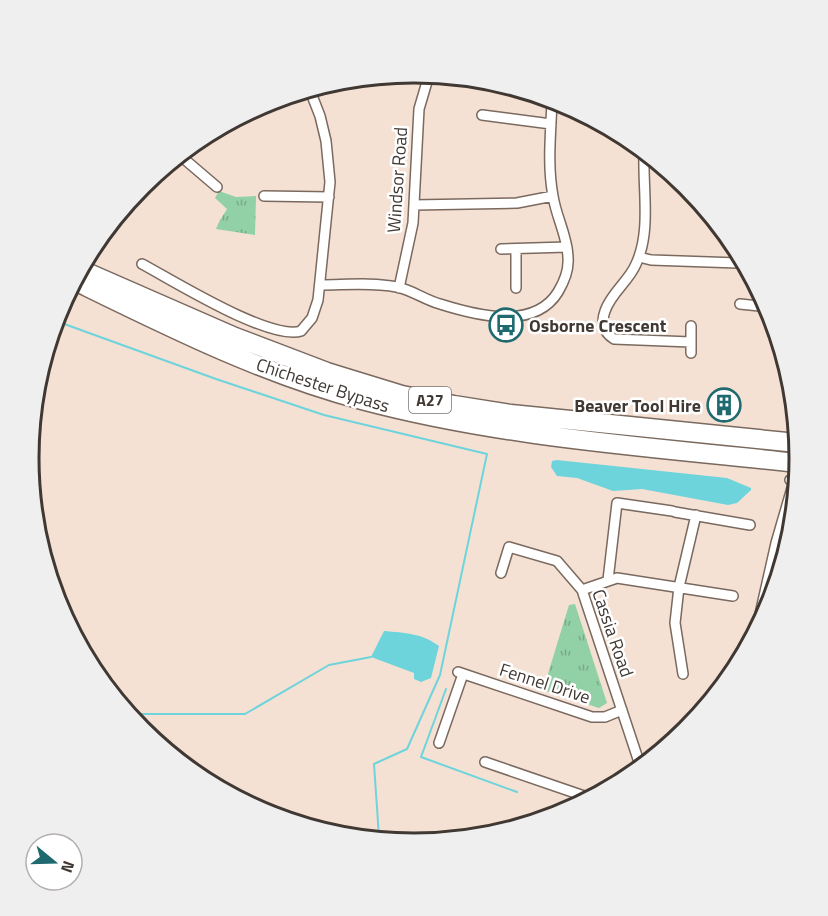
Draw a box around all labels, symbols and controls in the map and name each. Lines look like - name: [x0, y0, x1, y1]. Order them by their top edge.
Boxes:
- street label: Windsor Road: [380, 126, 414, 234]
- bus stop icon: Osborne Crescent: [488, 307, 524, 343]
- place label: Osborne Crescent: [529, 312, 667, 339]
- street label: Chichester Bypass: [253, 351, 393, 419]
- road number: A27: [409, 387, 451, 413]
- building icon: Beaver Tool Hire: [706, 387, 742, 423]
- place label: Beaver Tool Hire: [574, 392, 701, 419]
- street label: Cassia Road: [585, 585, 641, 681]
- street label: Fennel Drive: [496, 656, 594, 710]
- north arrow: [24, 832, 84, 892]
- text: N: [55, 858, 81, 876]

